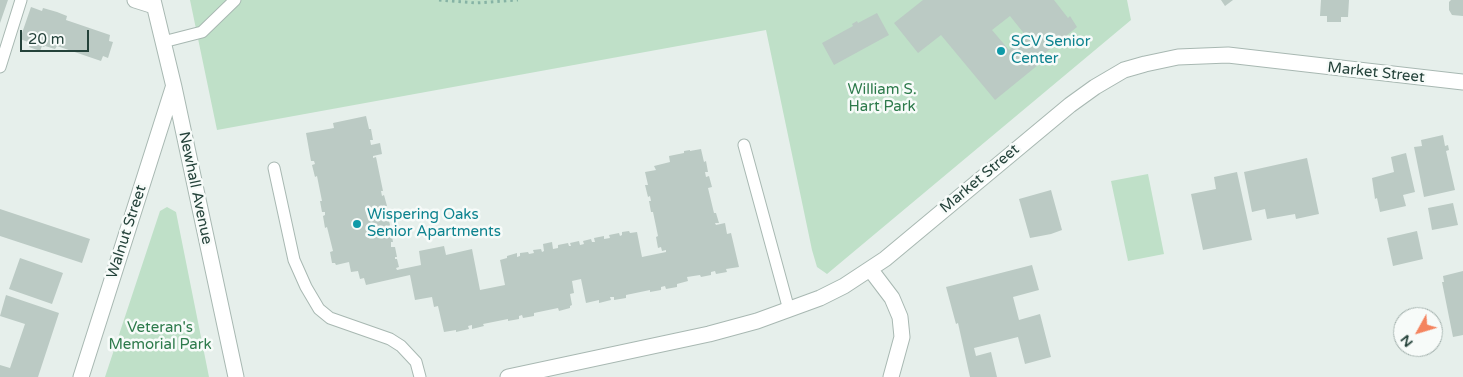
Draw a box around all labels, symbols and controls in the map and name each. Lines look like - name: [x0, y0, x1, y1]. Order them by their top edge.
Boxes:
- scale bar: [22, 20, 91, 52]
- text: 20 m: [28, 30, 65, 48]
- place label: SCV Senior Center: [1011, 33, 1090, 68]
- marker: SCV Senior Center: [995, 45, 1007, 57]
- street label: Market Street: [1326, 59, 1426, 87]
- park label: William S. Hart Park: [847, 81, 917, 116]
- street label: Newhall Avenue: [174, 130, 216, 246]
- street label: Market Street: [937, 141, 1023, 217]
- street label: Walnut Street: [103, 183, 151, 281]
- place label: Wispering Oaks Senior Apartments: [367, 206, 501, 241]
- marker: Wispering Oaks Senior Apartments: [351, 218, 363, 230]
- north arrow: [1393, 307, 1443, 357]
- park label: Veteran's Memorial Park: [108, 319, 212, 354]
- text: N: [1397, 331, 1417, 351]

